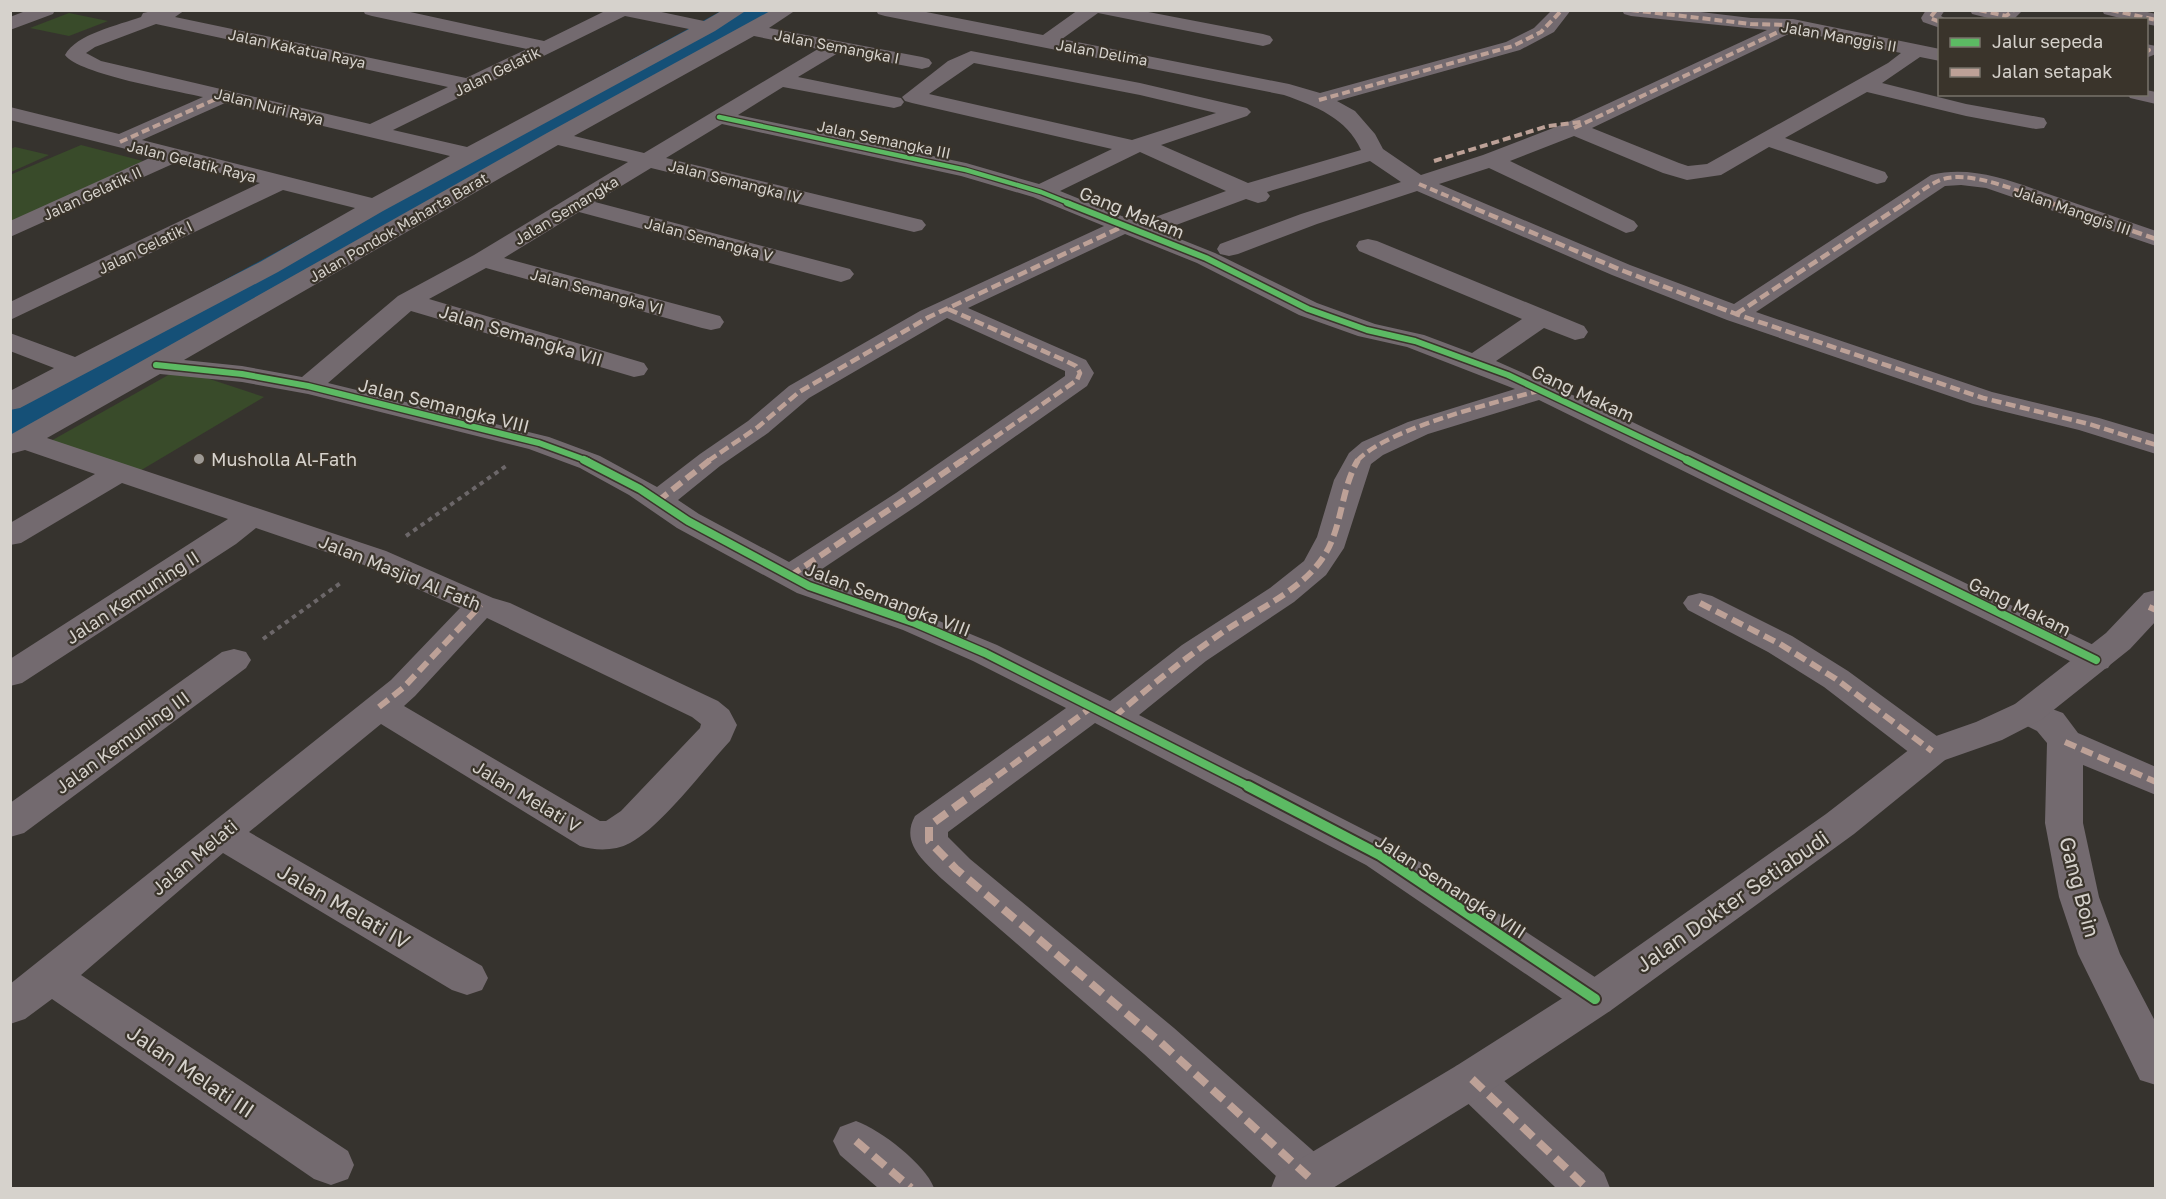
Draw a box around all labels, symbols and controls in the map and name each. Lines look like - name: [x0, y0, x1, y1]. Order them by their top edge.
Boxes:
- street label: Jalan Manggis II: [1780, 17, 1898, 55]
- legend: [1938, 18, 2148, 96]
- street label: Jalan Kakatua Raya: [226, 25, 368, 71]
- street label: Jalan Semangka I: [773, 25, 901, 67]
- text: Jalur sepeda: [1992, 30, 2103, 52]
- street label: Jalan Delima: [1055, 35, 1149, 69]
- street label: Jalan Gelatik: [451, 42, 544, 100]
- text: Jalan setapak: [1992, 60, 2112, 82]
- street label: Jalan Nuri Raya: [213, 84, 325, 128]
- street label: Jalan Semangka III: [816, 116, 952, 162]
- street label: Jalan Gelatik Raya: [126, 136, 258, 186]
- street label: Jalan Semangka IV: [666, 156, 804, 206]
- street label: Jalan Gelatik II: [40, 162, 144, 224]
- street label: Jalan Pondok Maharta Barat: [305, 168, 491, 286]
- street label: Jalan Semangka: [511, 172, 621, 248]
- street label: Gang Makam: [1076, 181, 1188, 243]
- street label: Jalan Manggis III: [2012, 182, 2134, 238]
- street label: Jalan Semangka V: [643, 213, 775, 265]
- street label: Jalan Gelatik I: [95, 216, 195, 278]
- street label: Jalan Semangka VI: [529, 265, 665, 317]
- street label: Jalan Semangka VII: [437, 300, 605, 370]
- street label: Gang Makam: [1528, 360, 1638, 426]
- street label: Jalan Semangka VIII: [356, 373, 532, 437]
- place label: Musholla Al-Fath: [211, 448, 357, 470]
- marker: Musholla Al-Fath: [192, 452, 206, 466]
- street label: Jalan Masjid Al Fath: [316, 529, 484, 615]
- street label: Jalan Kemuning II: [61, 546, 203, 648]
- street label: Jalan Semangka VIII: [802, 557, 974, 641]
- street label: Gang Makam: [1965, 572, 2075, 640]
- street label: Jalan Kemuning III: [51, 686, 193, 798]
- street label: Jalan Melati V: [469, 755, 585, 837]
- street label: Jalan Melati: [147, 815, 241, 899]
- street label: Jalan Dokter Setiabudi: [1631, 825, 1833, 977]
- street label: Jalan Semangka VIII: [1371, 829, 1531, 943]
- street label: Gang Boin: [2054, 834, 2106, 940]
- street label: Jalan Melati IV: [273, 858, 415, 954]
- street label: Jalan Melati III: [122, 1019, 260, 1123]

